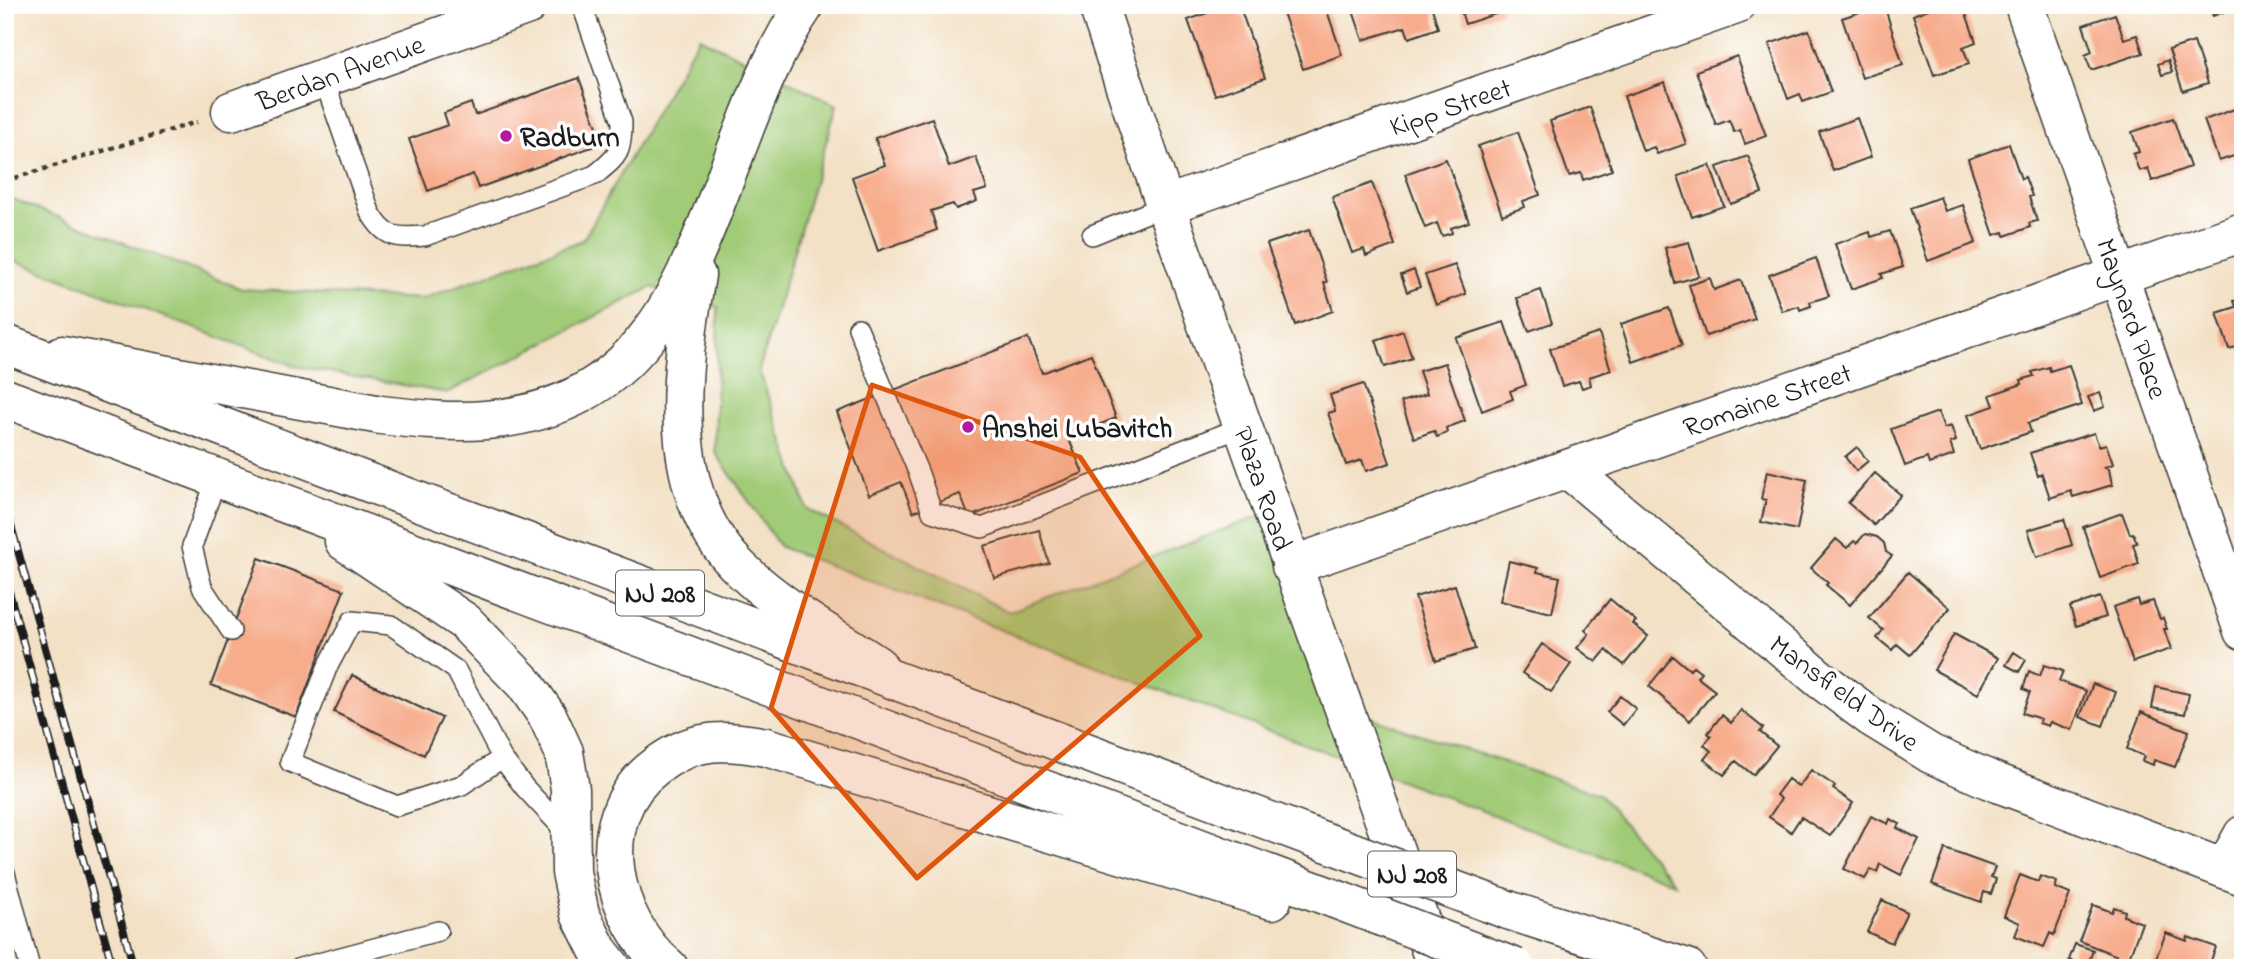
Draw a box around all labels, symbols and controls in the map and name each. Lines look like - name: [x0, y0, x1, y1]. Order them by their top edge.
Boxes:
- street label: Berdan Avenue: [251, 26, 431, 125]
- street label: Kipp Street: [1385, 69, 1518, 149]
- place label: Radburn: [520, 119, 620, 160]
- marker: Radburn: [498, 128, 514, 144]
- street label: Maynard Place: [2083, 233, 2176, 405]
- street label: Romaine Street: [1678, 354, 1858, 450]
- place label: Anshei Lubavitch: [982, 410, 1172, 451]
- marker: Anshei Lubavitch: [960, 419, 976, 435]
- street label: Plaza Road: [1220, 421, 1301, 557]
- road number: NJ 208: [616, 570, 704, 615]
- street label: Mansfield Drive: [1759, 626, 1927, 764]
- road number: NJ 208: [1368, 852, 1456, 897]

